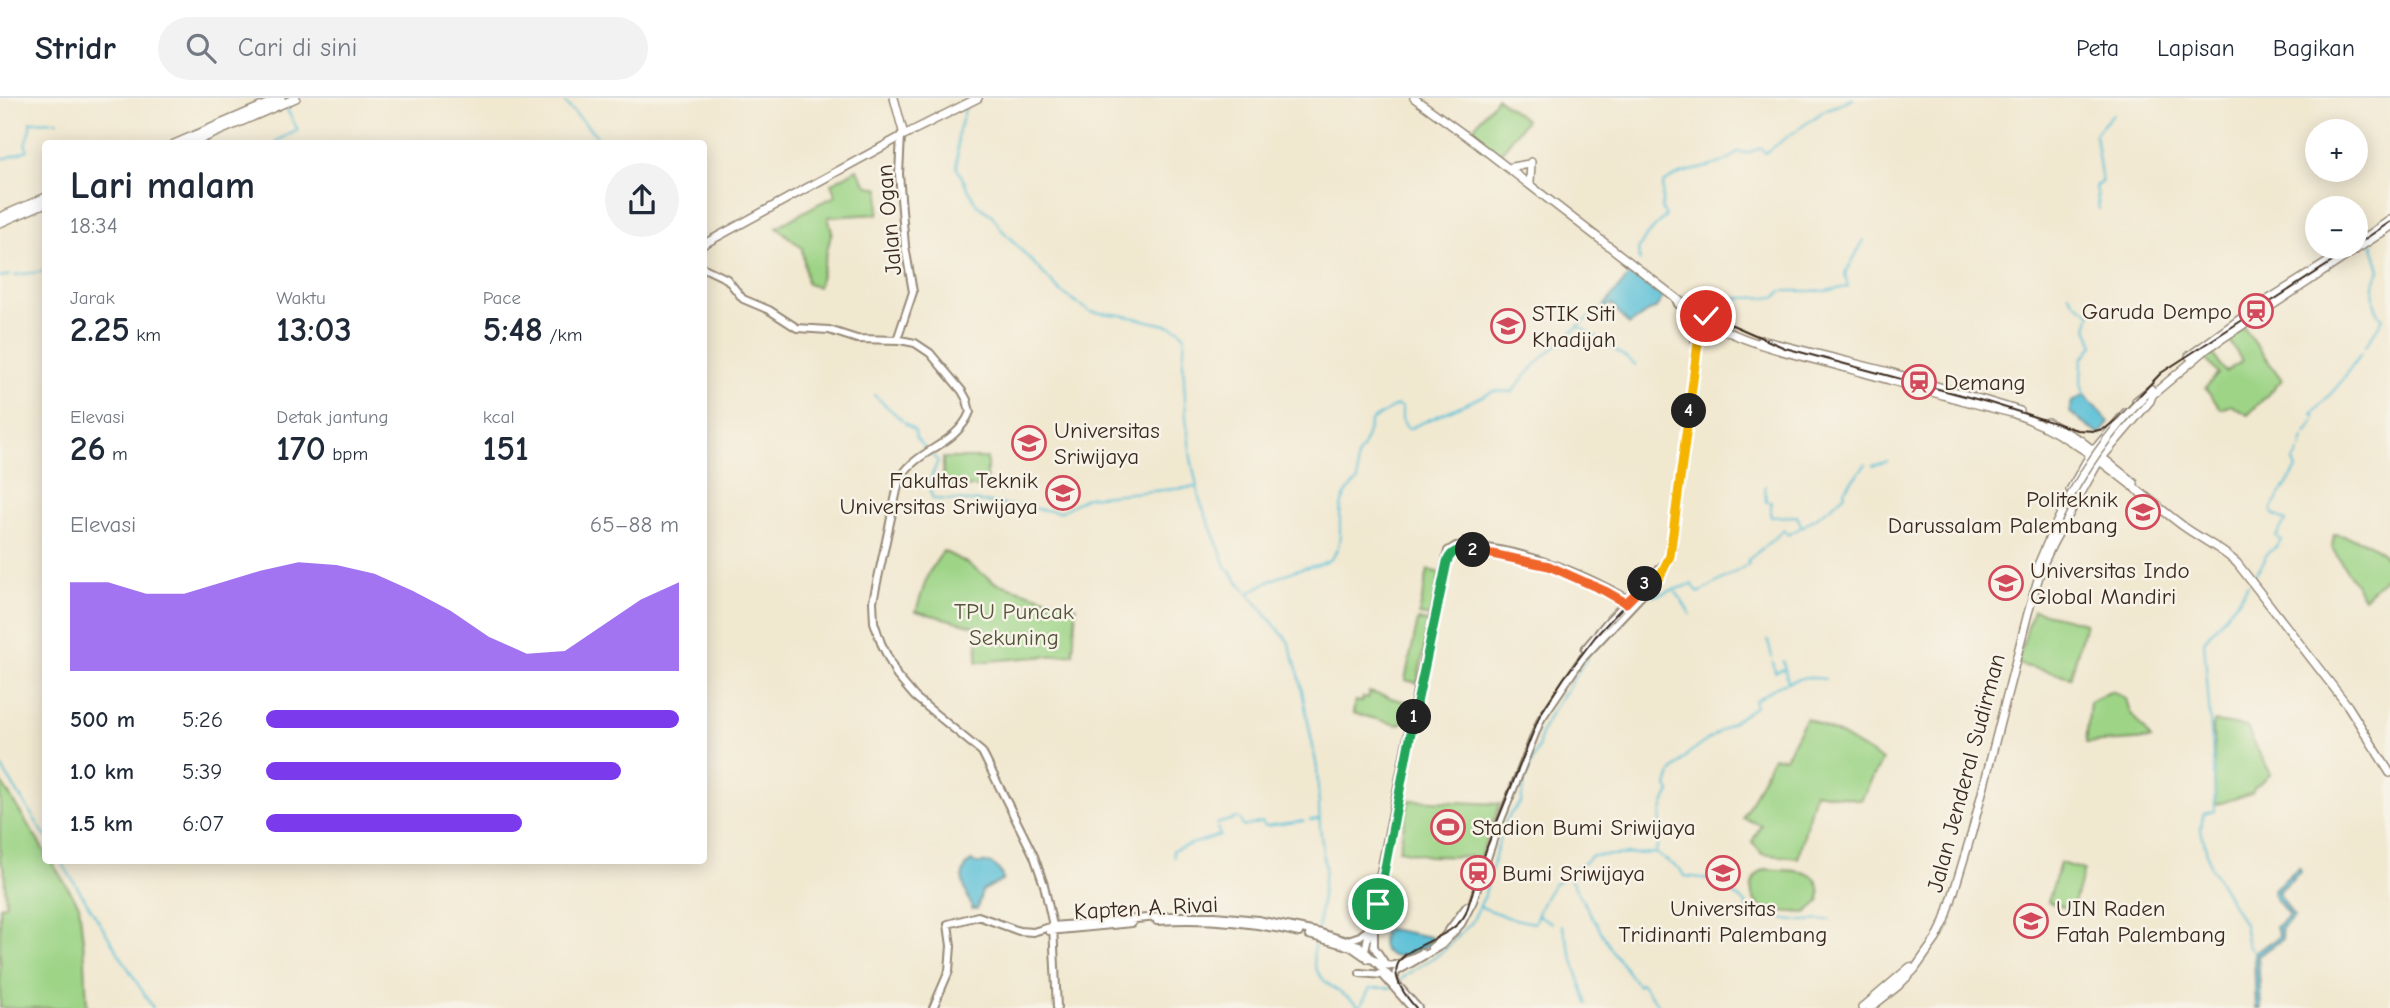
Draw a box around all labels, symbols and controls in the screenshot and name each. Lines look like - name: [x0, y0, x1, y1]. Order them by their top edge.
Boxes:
- search box: [158, 17, 648, 80]
- text: Stridr: [35, 29, 116, 67]
- icon: search: [182, 29, 220, 67]
- text: Cari di sini: [238, 33, 357, 63]
- text: Peta: [2076, 34, 2119, 62]
- text: Lapisan: [2157, 34, 2235, 62]
- text: Bagikan: [2273, 34, 2355, 62]
- map controls: [2305, 119, 2368, 259]
- button: +: [2305, 119, 2368, 182]
- button: share: [605, 163, 679, 237]
- street label: Jalan Ogan: [871, 163, 907, 277]
- text: Lari malam: [70, 164, 255, 208]
- button: −: [2305, 196, 2368, 259]
- text: 18:34: [70, 212, 118, 239]
- pin: [1676, 286, 1736, 346]
- text: Jarak: [70, 287, 115, 309]
- text: Waktu: [276, 287, 326, 309]
- text: Pace: [483, 287, 521, 309]
- station icon: Garuda Dempo: [2237, 292, 2275, 330]
- icon: check: [1687, 297, 1725, 335]
- place label: Garuda Dempo: [2082, 298, 2232, 325]
- place label: STIK Siti Khadijah: [1532, 300, 1616, 353]
- school or university icon: STIK Siti Khadijah: [1489, 307, 1527, 345]
- text: 2.25: [70, 309, 130, 350]
- text: 13:03: [276, 309, 352, 350]
- text: 5:48: [483, 309, 543, 350]
- text: km: [130, 324, 161, 346]
- text: /km: [543, 324, 582, 346]
- station icon: Demang: [1900, 363, 1938, 401]
- place label: Demang: [1944, 369, 2026, 396]
- pin: 4: [1672, 394, 1706, 428]
- text: 4: [1684, 399, 1693, 421]
- text: Elevasi: [70, 406, 125, 428]
- text: Detak jantung: [276, 406, 389, 428]
- text: kcal: [483, 406, 515, 428]
- place label: Universitas Sriwijaya: [1054, 417, 1160, 470]
- school or university icon: Universitas Sriwijaya: [1010, 424, 1048, 462]
- text: 26: [70, 428, 106, 469]
- text: 170: [276, 428, 326, 469]
- text: 151: [483, 428, 529, 469]
- text: m: [106, 443, 128, 465]
- text: bpm: [326, 443, 368, 465]
- place label: Fakultas Teknik Universitas Sriwijaya: [839, 467, 1038, 520]
- school or university icon: Fakultas Teknik Universitas Sriwijaya: [1044, 474, 1082, 512]
- place label: Politeknik Darussalam Palembang: [1888, 486, 2118, 539]
- school or university icon: Politeknik Darussalam Palembang: [2124, 493, 2162, 531]
- text: Elevasi: [70, 511, 136, 538]
- text: 65–88 m: [590, 511, 679, 538]
- pin: 2: [1456, 532, 1490, 568]
- text: 2: [1468, 538, 1477, 560]
- place label: Universitas Indo Global Mandiri: [2030, 557, 2190, 610]
- school or university icon: Universitas Indo Global Mandiri: [1987, 564, 2025, 602]
- pin: 3: [1628, 566, 1662, 602]
- text: 3: [1640, 572, 1649, 594]
- park label: TPU Puncak Sekuning: [954, 598, 1074, 651]
- street label: Jalan Jenderal Sudirman: [1921, 651, 2011, 895]
- pin: 1: [1396, 700, 1432, 734]
- text: 1: [1410, 705, 1417, 727]
- text: 500 m: [70, 706, 135, 733]
- text: 5:26: [182, 706, 223, 733]
- text: 1.0 km: [70, 758, 134, 785]
- text: 5:39: [182, 758, 222, 785]
- sports icon: Stadion Bumi Sriwijaya: [1429, 808, 1467, 846]
- text: 1.5 km: [70, 810, 133, 837]
- text: 6:07: [182, 810, 224, 837]
- place label: Stadion Bumi Sriwijaya: [1472, 814, 1696, 841]
- station icon: Bumi Sriwijaya: [1459, 854, 1497, 892]
- school or university icon: Universitas Tridinanti Palembang: [1704, 854, 1742, 892]
- place label: Bumi Sriwijaya: [1502, 860, 1645, 887]
- pin: [1348, 874, 1408, 934]
- icon: arrive: [1359, 885, 1397, 923]
- street label: Kapten A. Rivai: [1073, 891, 1219, 925]
- place label: Universitas Tridinanti Palembang: [1618, 895, 1828, 948]
- place label: UIN Raden Fatah Palembang: [2056, 895, 2226, 948]
- school or university icon: UIN Raden Fatah Palembang: [2012, 902, 2050, 940]

